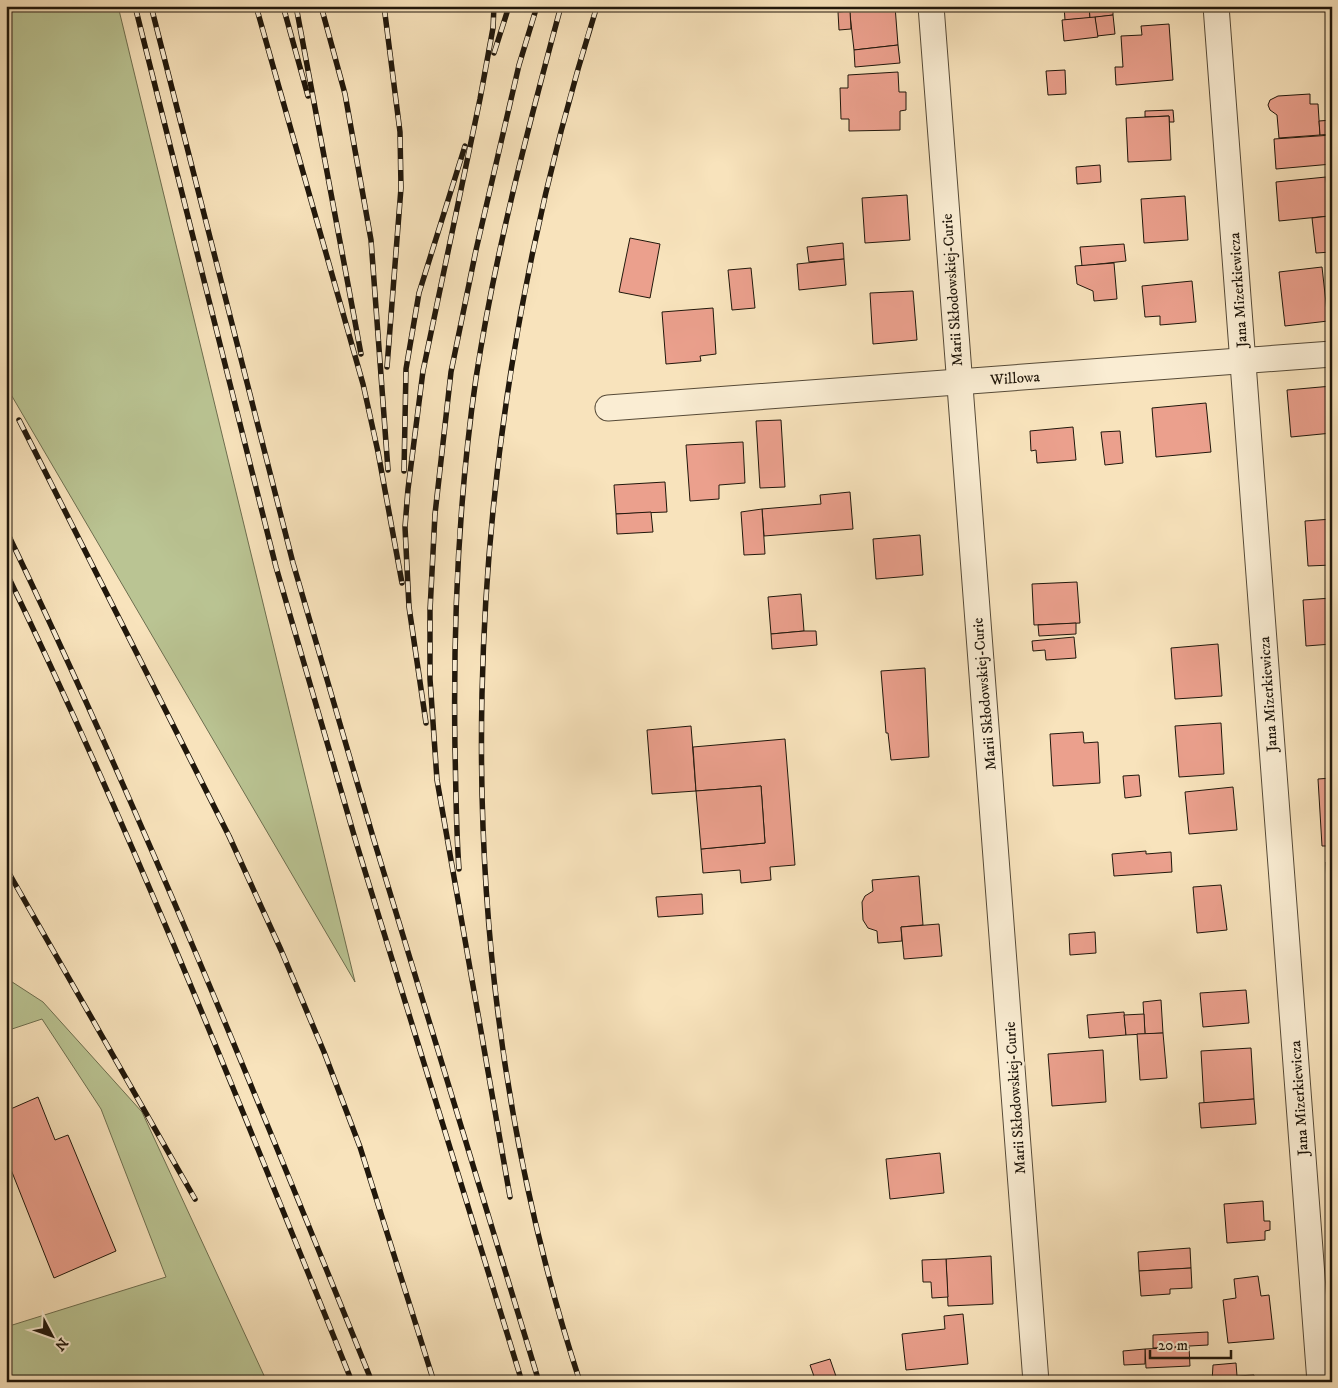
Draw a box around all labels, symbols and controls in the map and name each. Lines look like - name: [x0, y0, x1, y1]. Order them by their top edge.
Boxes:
- street label: Marii Skłodowskiej-Curie: [938, 213, 967, 367]
- street label: Jana Mizerkiewicza: [1225, 231, 1252, 350]
- street label: Willowa: [989, 367, 1041, 390]
- street label: Marii Skłodowskiej-Curie: [968, 617, 1001, 771]
- street label: Jana Mizerkiewicza: [1255, 635, 1282, 754]
- street label: Marii Skłodowskiej-Curie: [1001, 1021, 1030, 1175]
- street label: Jana Mizerkiewicza: [1286, 1039, 1313, 1158]
- north arrow: [28, 1310, 78, 1360]
- scale bar: [1150, 1328, 1232, 1360]
- text: N: [50, 1334, 72, 1354]
- text: 20 m: [1158, 1336, 1188, 1355]

